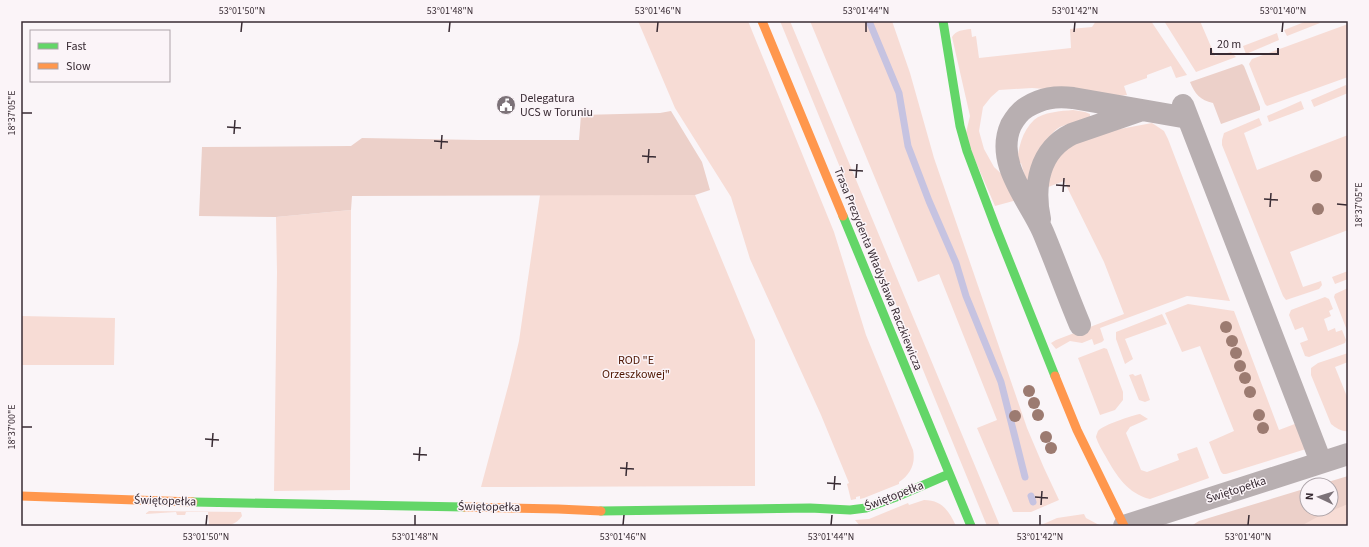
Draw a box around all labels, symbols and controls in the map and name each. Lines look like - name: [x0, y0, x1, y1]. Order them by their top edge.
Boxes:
- text: 53°01'50"N: [219, 4, 265, 18]
- text: 53°01'48"N: [427, 4, 473, 18]
- text: 53°01'46"N: [635, 4, 681, 18]
- text: 53°01'44"N: [843, 4, 889, 18]
- text: 53°01'42"N: [1052, 4, 1098, 18]
- text: 53°01'40"N: [1260, 4, 1306, 18]
- legend: [30, 30, 170, 82]
- scale bar: [1211, 30, 1278, 56]
- text: 20 m: [1217, 36, 1241, 53]
- text: Fast: [66, 38, 86, 55]
- text: Slow: [66, 58, 91, 75]
- text: 18°37'05"E: [5, 90, 19, 136]
- place label: Delegatura UCS w Toruniu: [520, 90, 593, 121]
- public building icon: Delegatura UCS w Toruniu: [495, 94, 517, 116]
- street label: Trasa Prezydenta Władysława Raczkiewicza: [829, 165, 927, 373]
- text: 18°37'05"E: [1352, 182, 1366, 228]
- park label: ROD "E Orzeszkowej": [602, 352, 670, 383]
- text: 18°37'00"E: [5, 404, 19, 450]
- street label: Świętopełka: [1204, 472, 1268, 508]
- street label: Świętopełka: [862, 477, 926, 515]
- north arrow: [1299, 477, 1339, 517]
- street label: Świętopełka: [134, 491, 196, 511]
- text: N: [1302, 492, 1317, 501]
- street label: Świętopełka: [458, 498, 520, 516]
- text: 53°01'50"N: [183, 530, 229, 544]
- text: 53°01'48"N: [392, 530, 438, 544]
- text: 53°01'46"N: [600, 530, 646, 544]
- text: 53°01'44"N: [808, 530, 854, 544]
- text: 53°01'42"N: [1017, 530, 1063, 544]
- text: 53°01'40"N: [1225, 530, 1271, 544]

